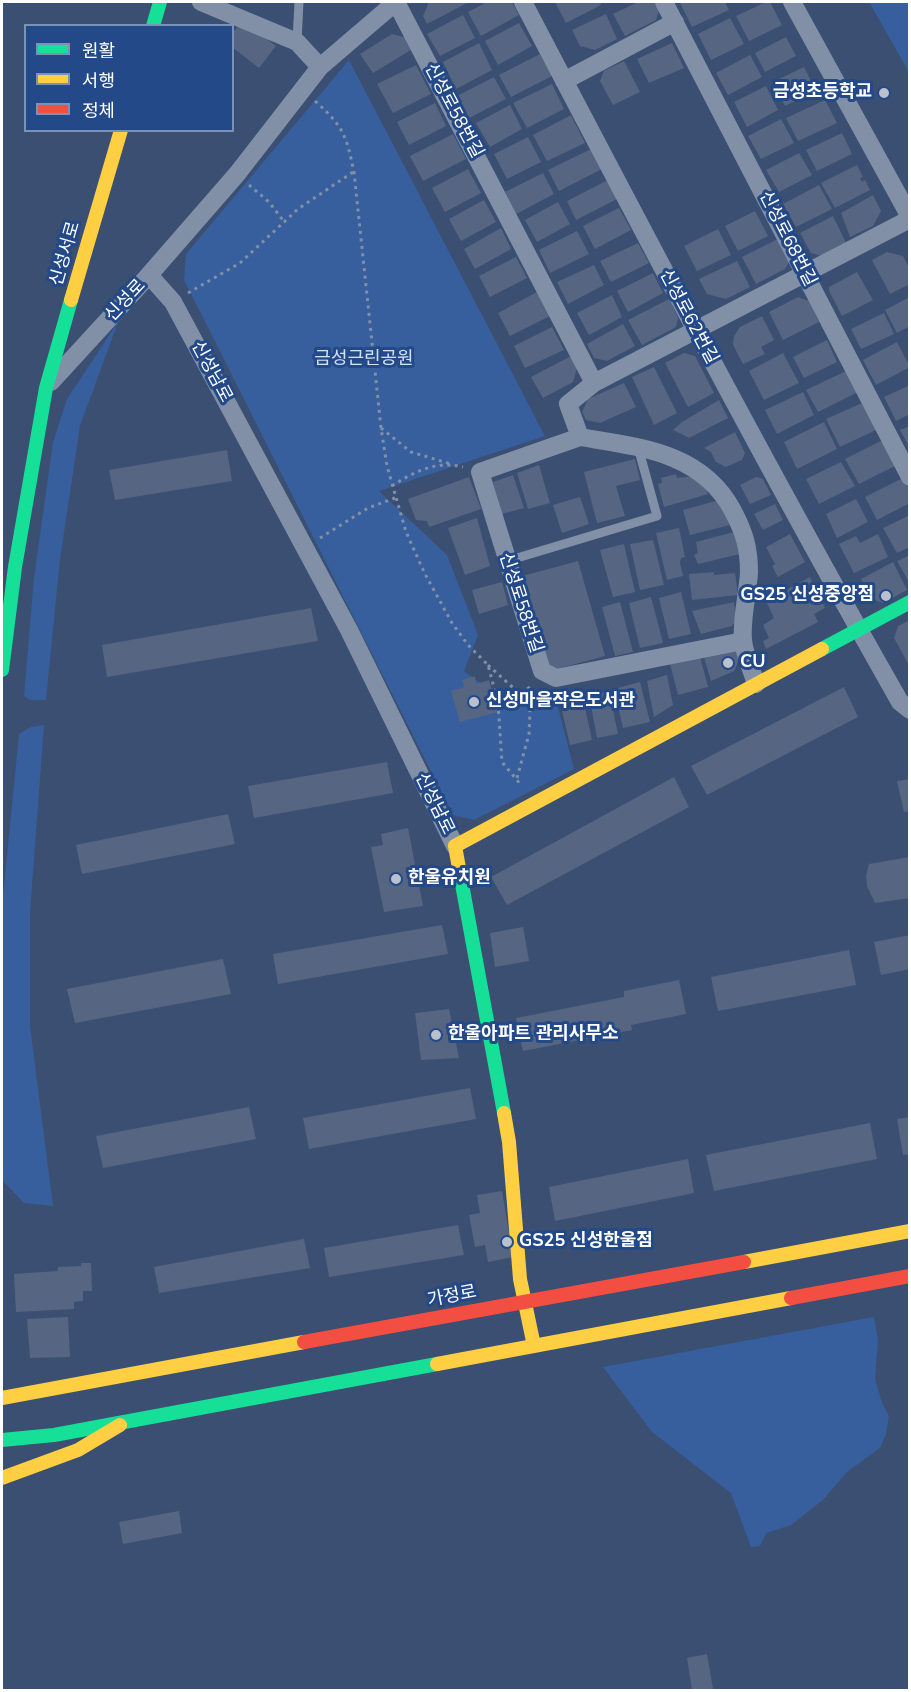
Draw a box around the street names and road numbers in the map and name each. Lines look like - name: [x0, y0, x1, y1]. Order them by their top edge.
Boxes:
- street label: 신성로58번길: [419, 60, 487, 162]
- street label: 신성로68번길: [754, 188, 820, 290]
- street label: 신성서로: [46, 219, 86, 289]
- street label: 신성로62번길: [654, 266, 722, 368]
- street label: 신성로: [101, 275, 151, 327]
- street label: 신성남로: [186, 338, 236, 406]
- street label: 신성로58번길: [494, 550, 546, 656]
- street label: 신성남로: [410, 769, 458, 839]
- street label: 가정로: [426, 1282, 478, 1312]

